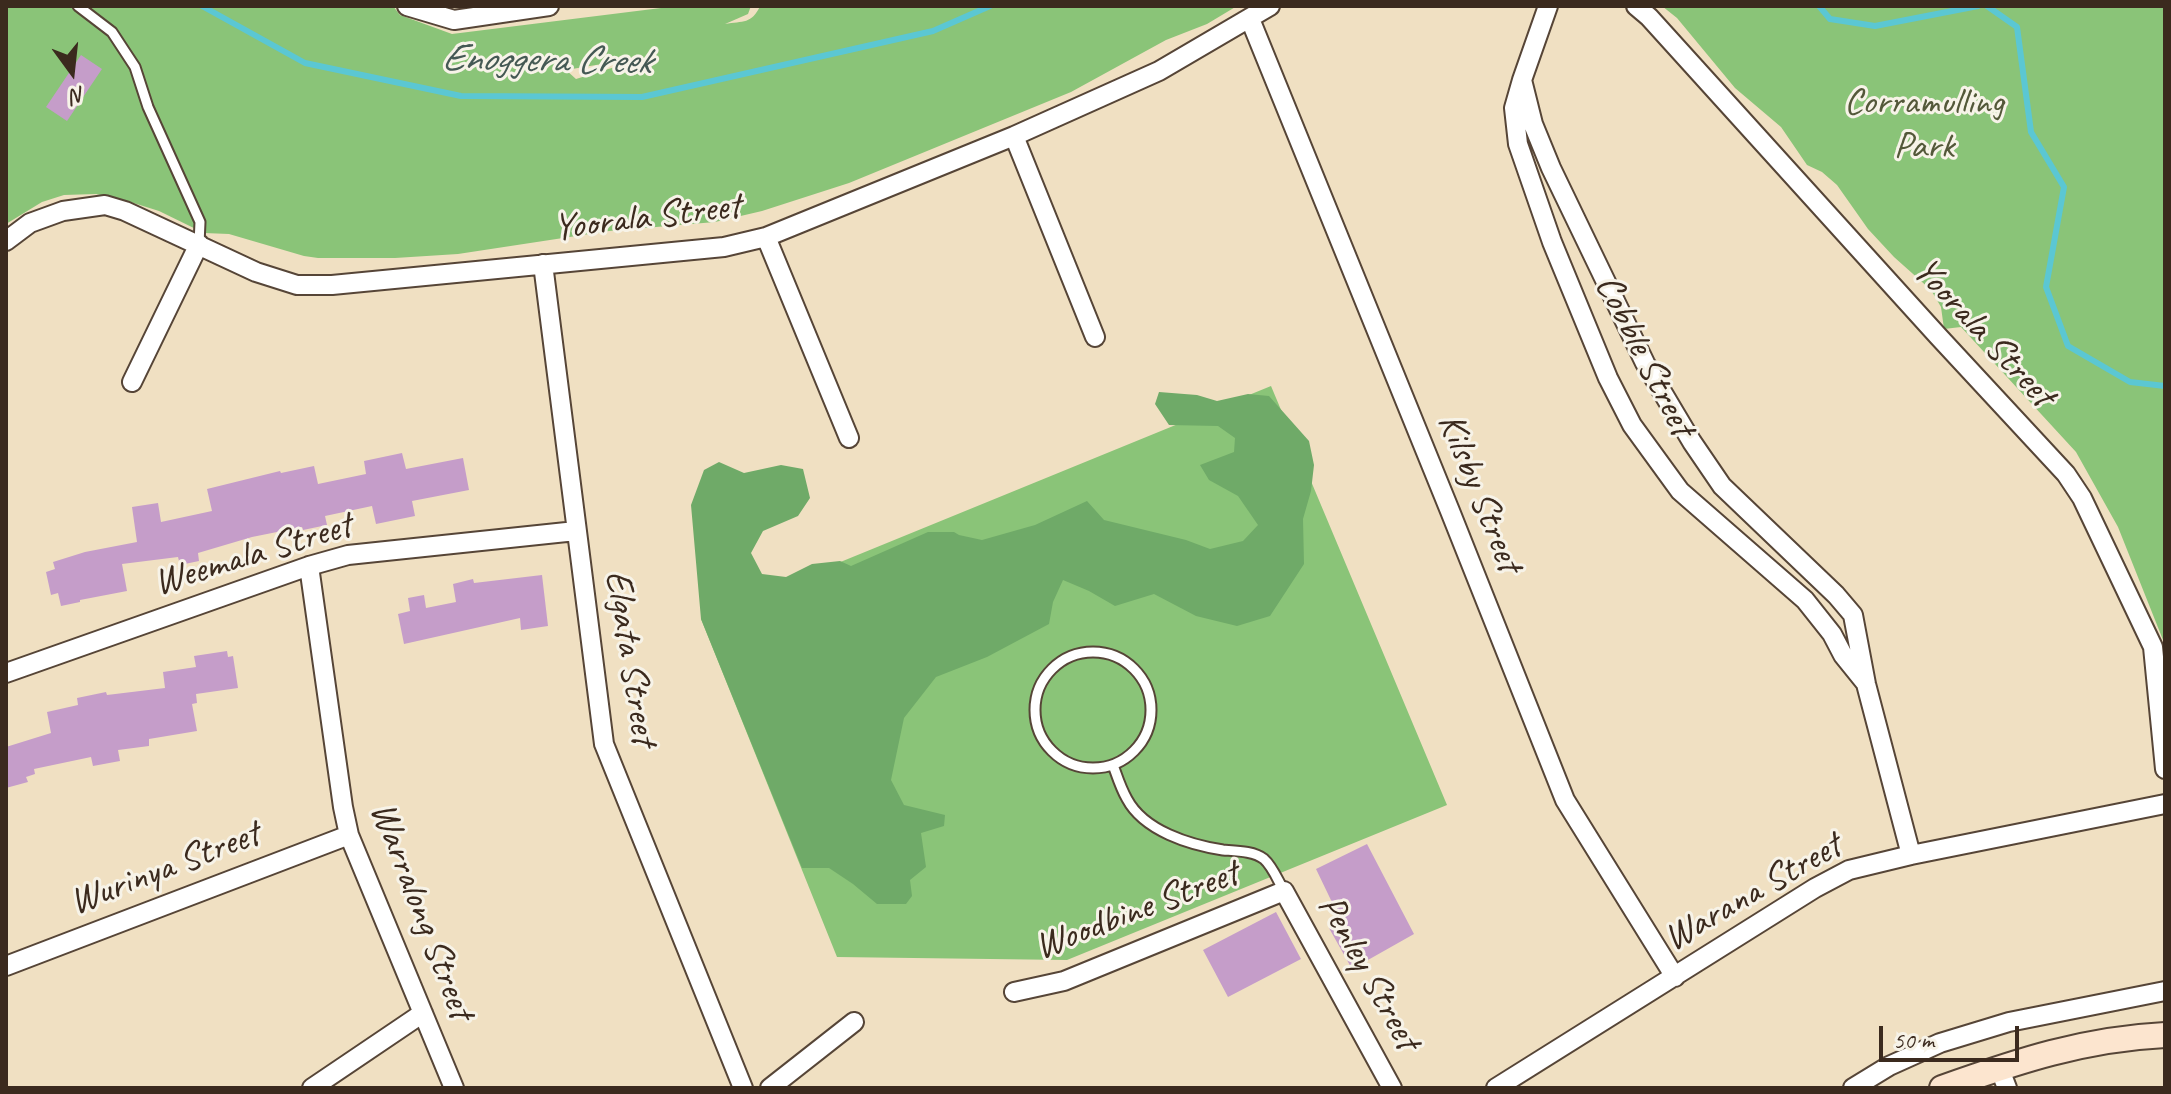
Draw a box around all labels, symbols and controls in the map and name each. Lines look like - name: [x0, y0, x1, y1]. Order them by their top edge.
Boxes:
- north arrow: [32, 32, 112, 112]
- water label: Enoggera Creek: [441, 35, 651, 87]
- text: N: [68, 80, 88, 110]
- park label: Corramulling Park: [1844, 80, 2004, 170]
- street label: Yoorala Street: [551, 184, 743, 252]
- street label: Yoorala Street: [1902, 249, 2064, 417]
- street label: Cobble Street: [1584, 268, 1704, 444]
- street label: Kilsby Street: [1427, 407, 1531, 579]
- street label: Weemala Street: [149, 503, 357, 607]
- street label: Elgata Street: [594, 567, 666, 749]
- street label: Warralong Street: [359, 796, 483, 1026]
- street label: Wurinya Street: [64, 812, 266, 926]
- street label: Warana Street: [1656, 824, 1850, 962]
- street label: Woodbine Street: [1029, 851, 1245, 971]
- street label: Penley Street: [1307, 888, 1429, 1058]
- scale bar: [1883, 1010, 2023, 1060]
- text: 50 m: [1893, 1025, 1934, 1055]

